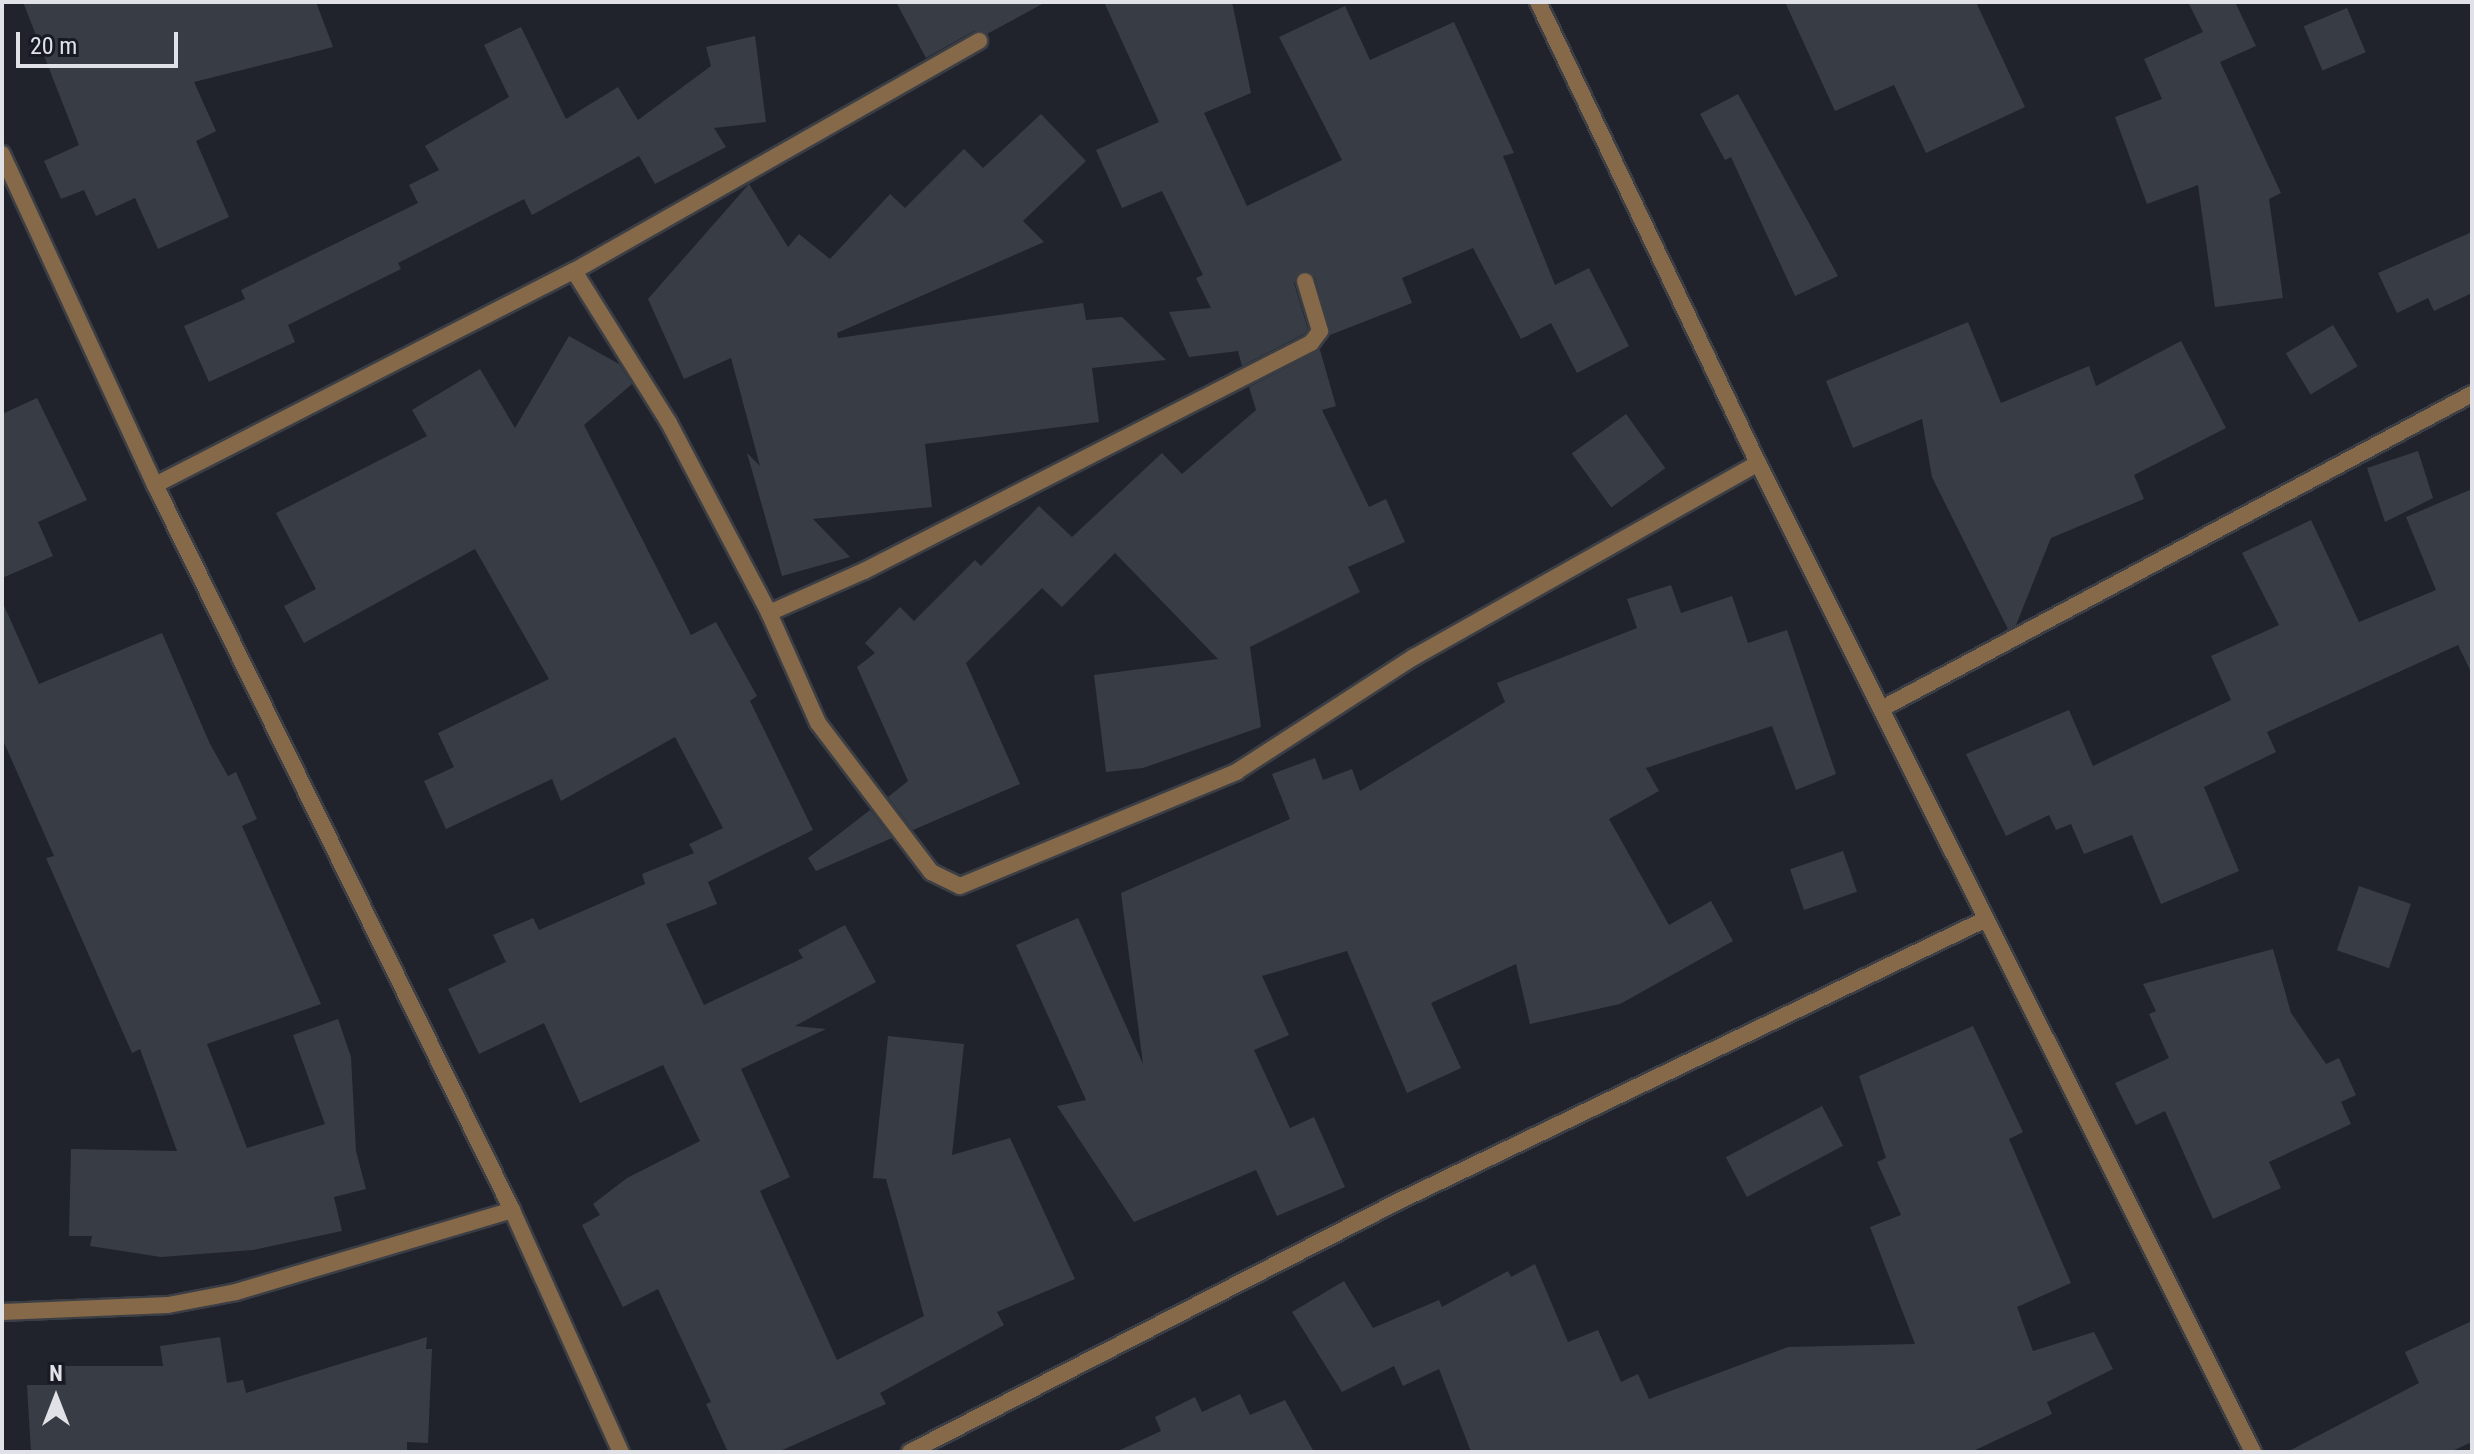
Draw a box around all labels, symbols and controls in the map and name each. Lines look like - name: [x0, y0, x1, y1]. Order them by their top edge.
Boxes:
- scale bar: [20, 16, 182, 66]
- text: 20 m: [30, 32, 77, 60]
- north arrow: [16, 1358, 96, 1438]
- text: N: [49, 1361, 63, 1386]

